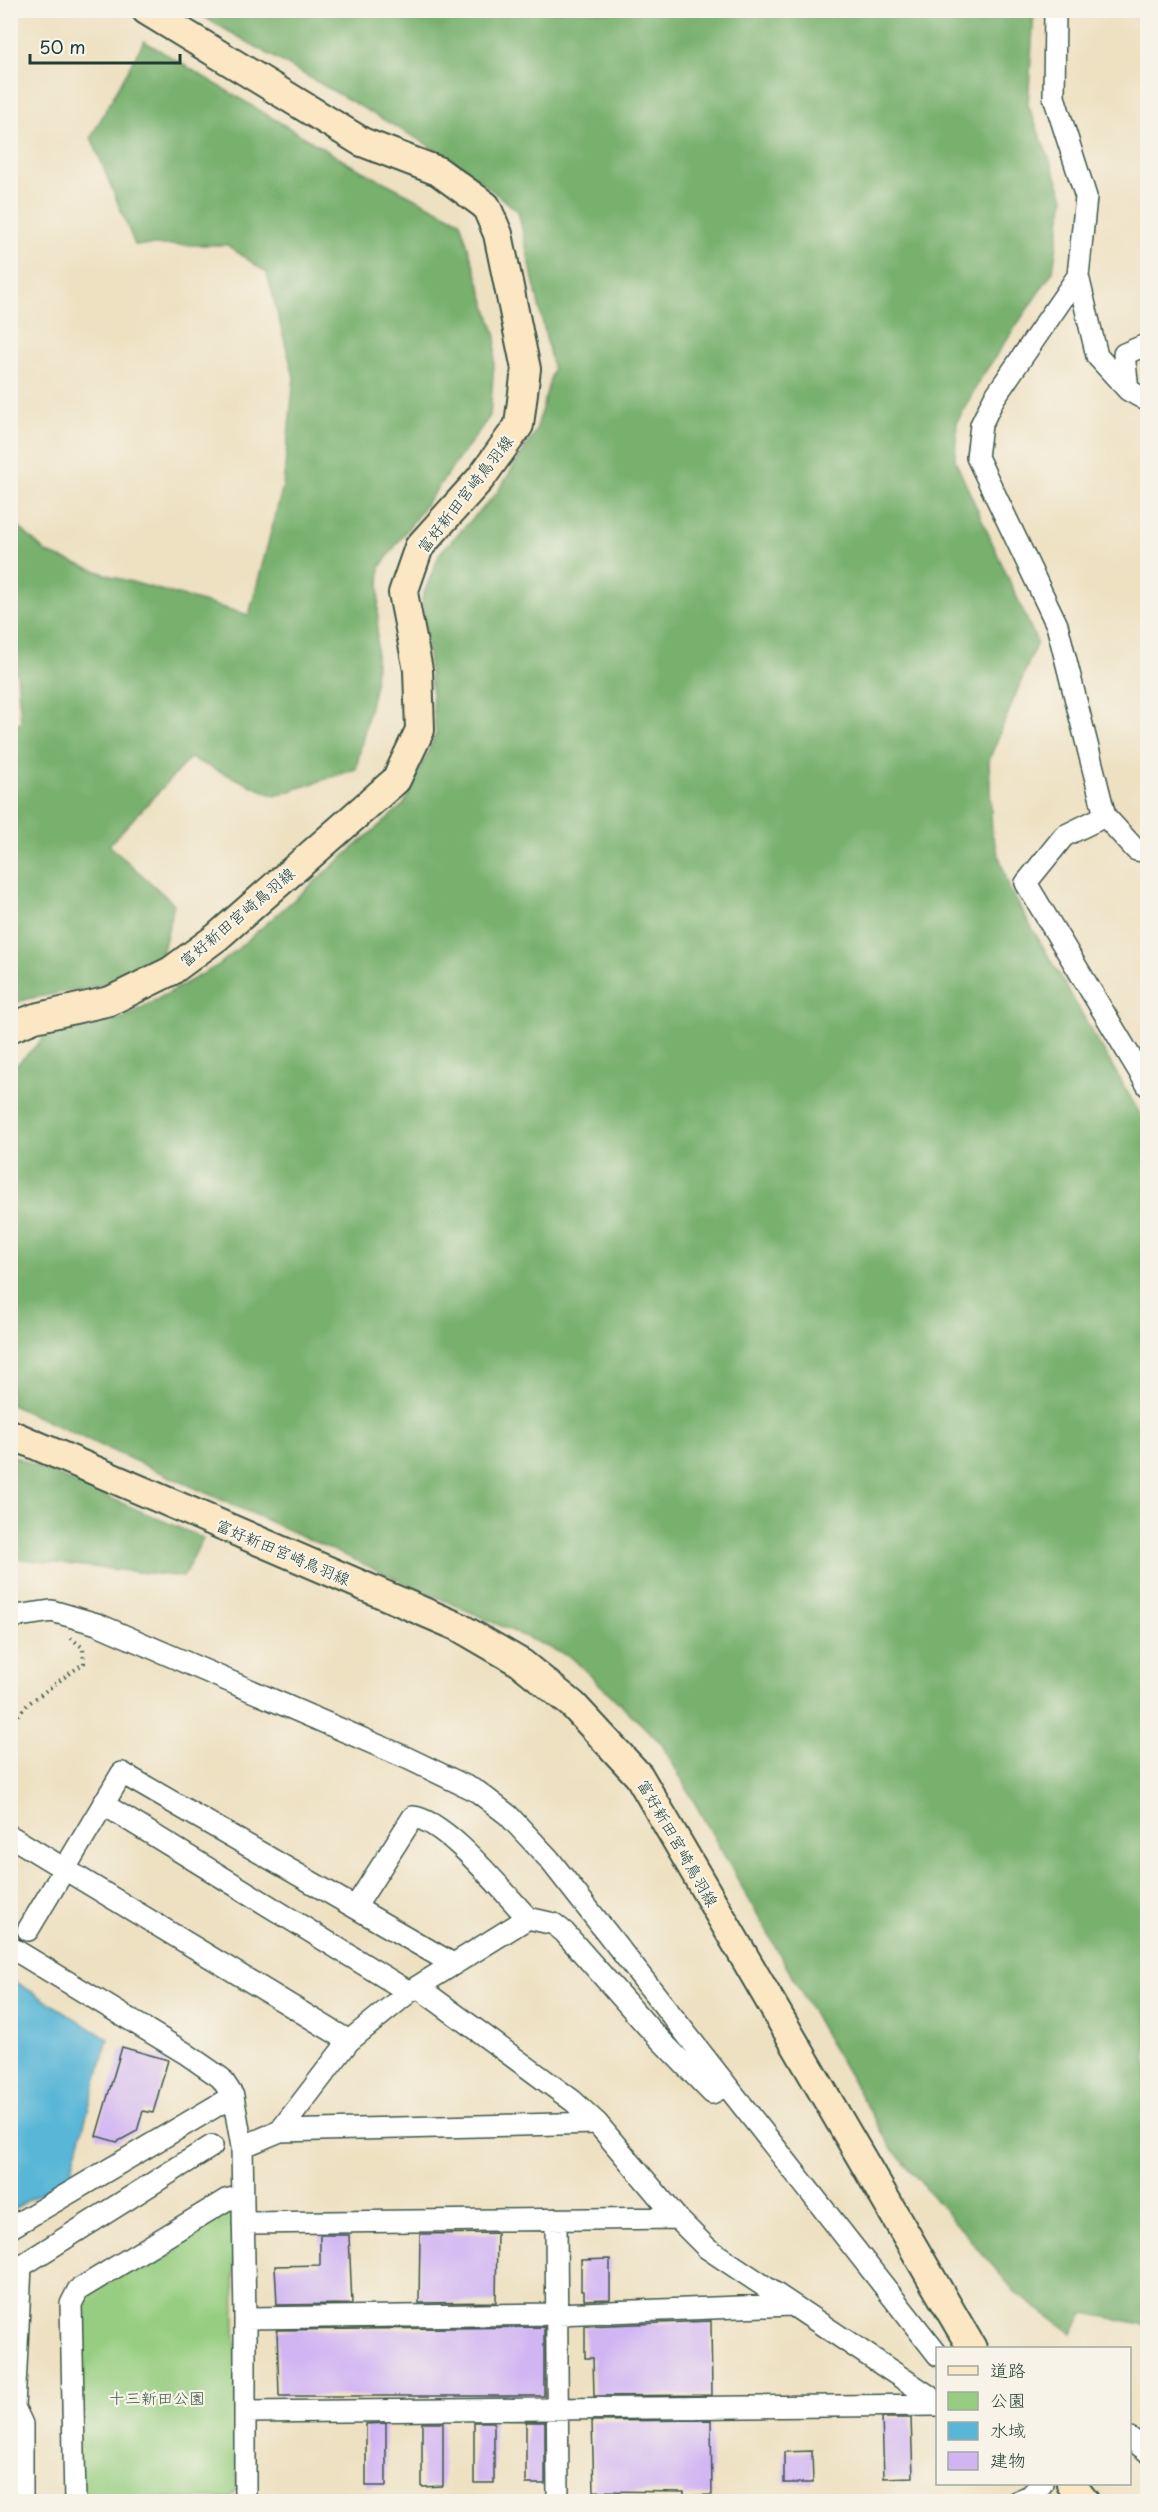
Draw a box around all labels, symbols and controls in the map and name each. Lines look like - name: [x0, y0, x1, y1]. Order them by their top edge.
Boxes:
- scale bar: [30, 27, 180, 65]
- text: 50 m: [39, 33, 86, 60]
- street label: 富好新田宮崎鳥羽線: [410, 429, 518, 558]
- street label: 富好新田宮崎鳥羽線: [173, 861, 299, 972]
- street label: 富好新田宮崎鳥羽線: [212, 1512, 354, 1590]
- street label: 富好新田宮崎鳥羽線: [632, 1774, 725, 1911]
- legend: [936, 2347, 1131, 2485]
- text: 道路: [990, 2356, 1026, 2383]
- park label: 十三新田公園: [109, 2385, 205, 2409]
- text: 公園: [990, 2386, 1026, 2413]
- text: 水域: [990, 2416, 1026, 2443]
- text: 建物: [990, 2446, 1026, 2473]

